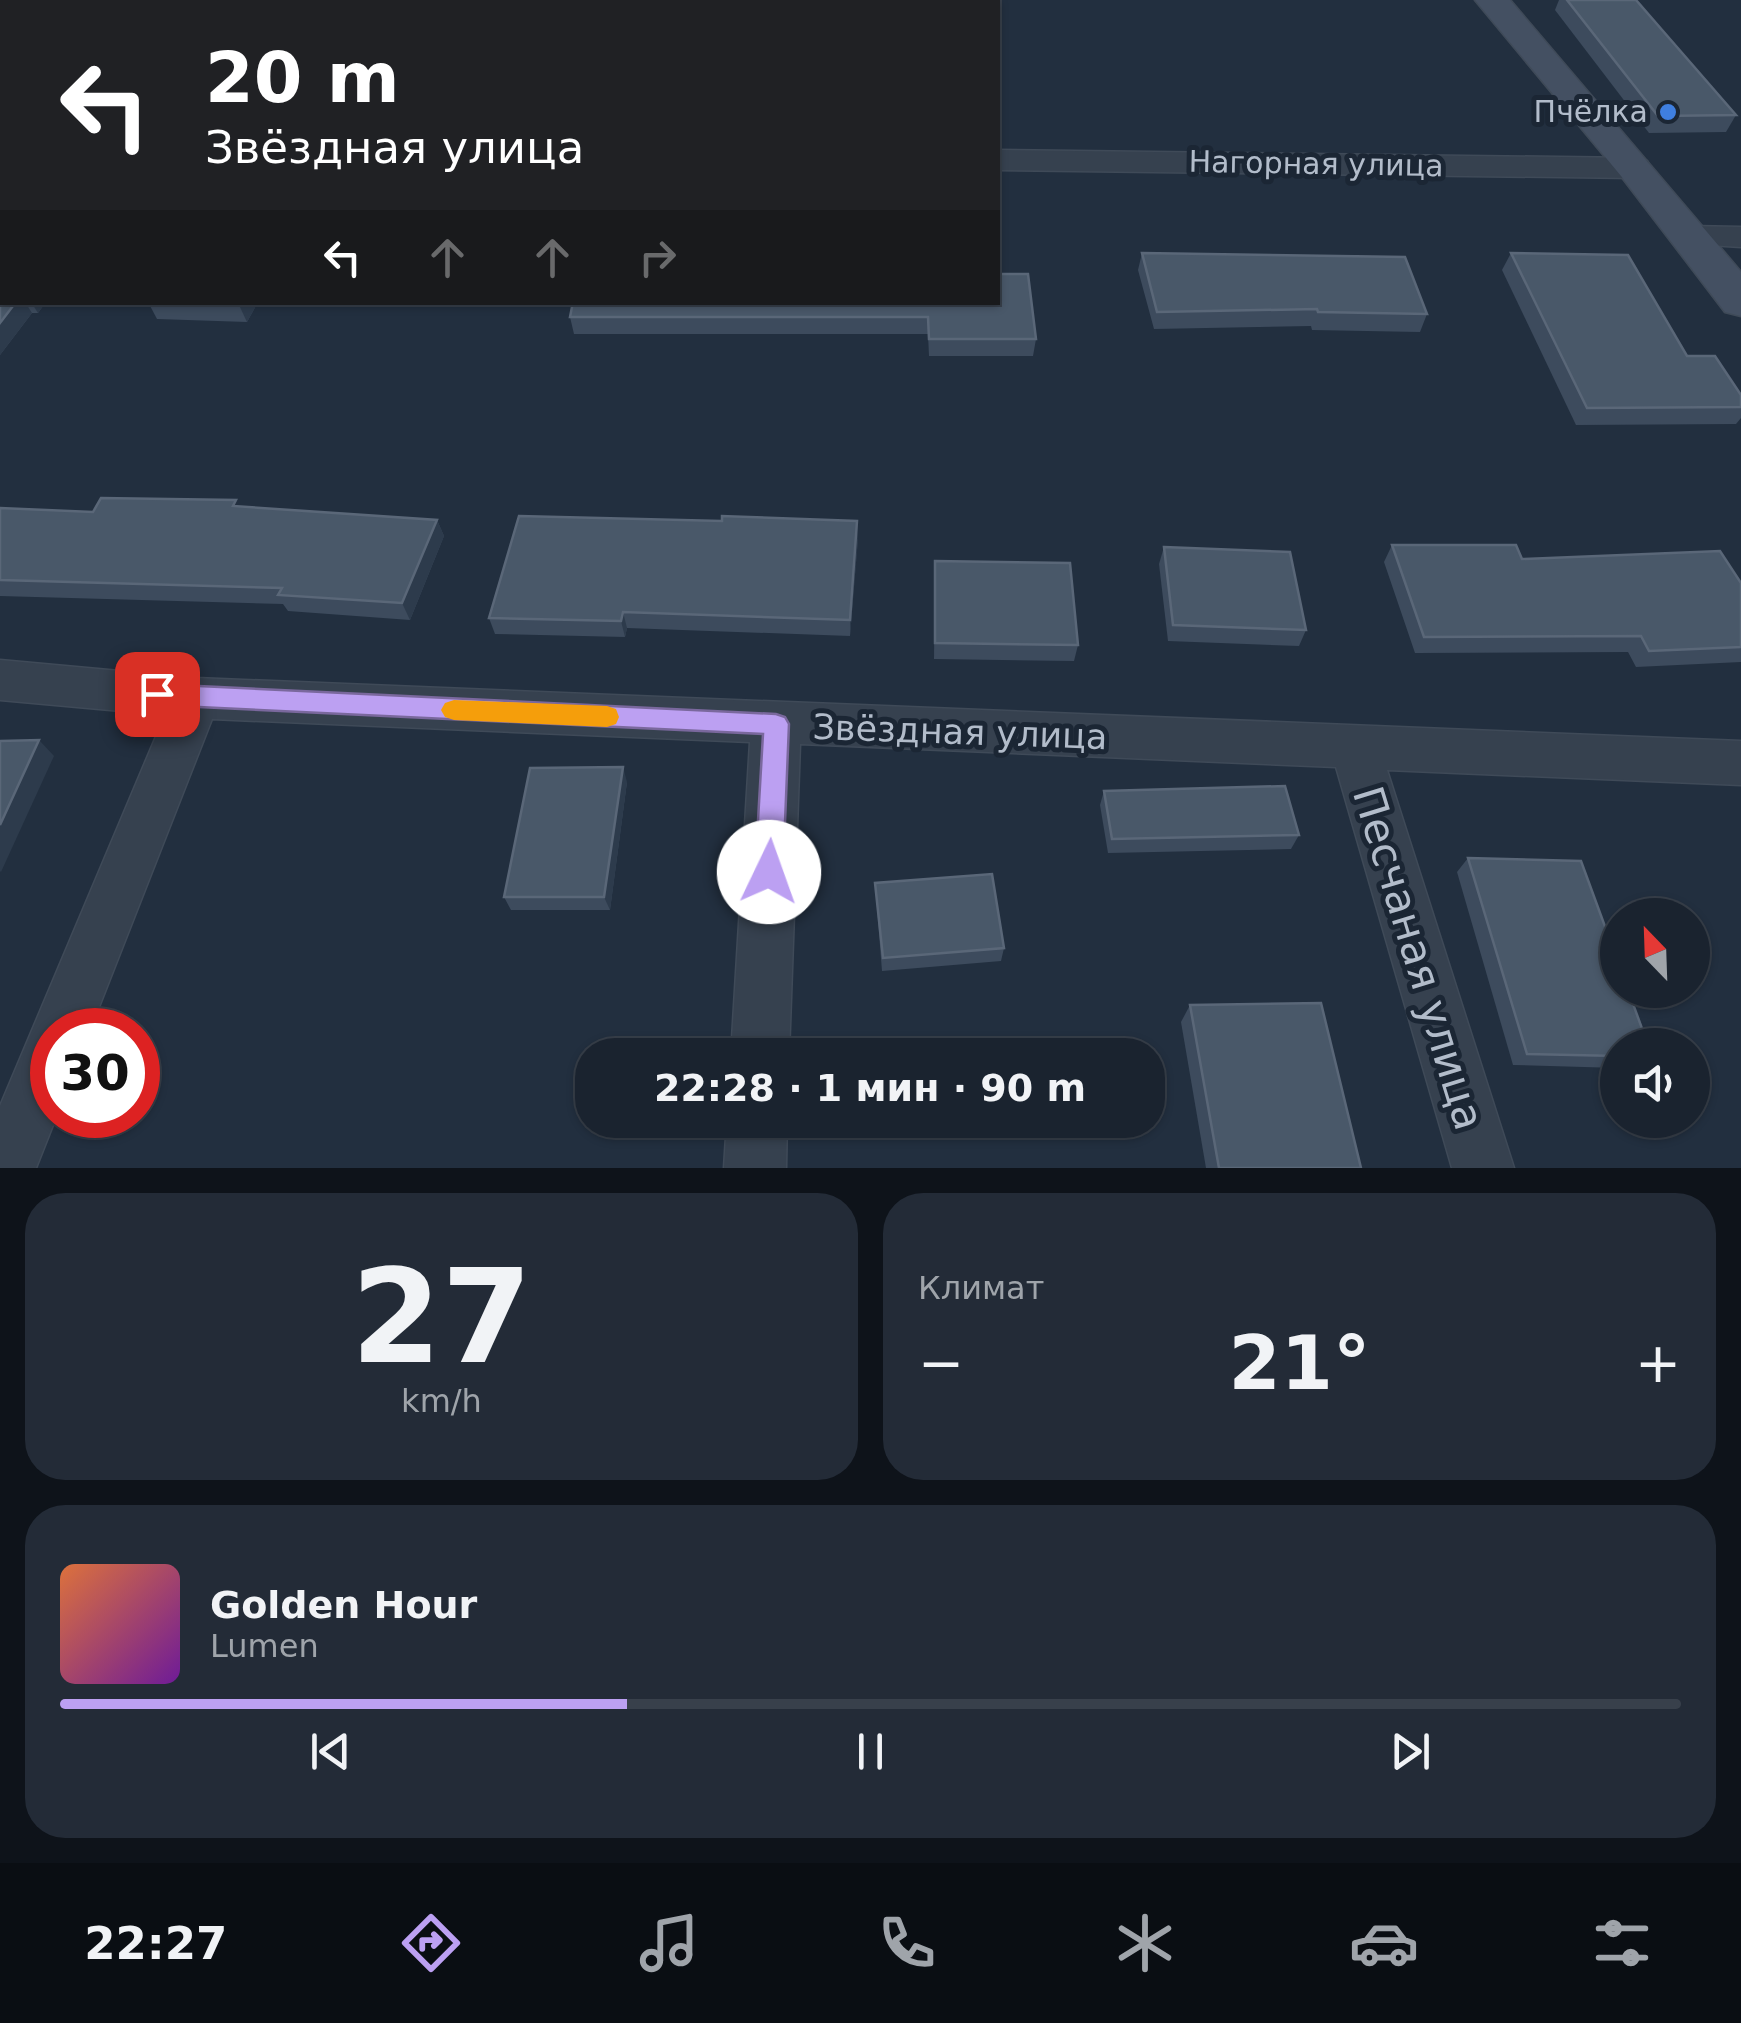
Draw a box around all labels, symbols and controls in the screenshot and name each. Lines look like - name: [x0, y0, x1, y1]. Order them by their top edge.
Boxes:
- text: 20 m: [205, 37, 400, 119]
- icon: left: [40, 40, 170, 170]
- place label: Пчёлка: [1534, 94, 1648, 129]
- marker: Пчёлка: [1657, 101, 1679, 123]
- text: Звёздная улица: [205, 121, 584, 174]
- street label: Нагорная улица: [1188, 144, 1444, 183]
- icon: left: [315, 230, 370, 285]
- icon: ahead: [420, 230, 475, 285]
- icon: ahead: [525, 230, 580, 285]
- icon: right: [630, 230, 685, 285]
- pin: [115, 652, 200, 737]
- icon: arrive: [130, 667, 185, 722]
- street label: Звёздная улица: [812, 707, 1108, 757]
- street label: Песчаная улица: [1343, 781, 1494, 1136]
- position arrow: [717, 820, 821, 924]
- north arrow: [1600, 898, 1710, 1008]
- map controls: [1600, 898, 1710, 1138]
- speed limit sign: 30: [30, 1008, 160, 1138]
- button: sound: [1600, 1028, 1710, 1138]
- text: 22:28 · 1 мин · 90 m: [654, 1066, 1086, 1110]
- text: 27: [351, 1241, 532, 1393]
- text: Климат: [918, 1269, 1044, 1307]
- text: 21°: [1229, 1319, 1370, 1407]
- text: −: [918, 1331, 964, 1395]
- text: +: [1635, 1331, 1681, 1395]
- text: km/h: [401, 1382, 482, 1420]
- text: Golden Hour: [210, 1583, 477, 1627]
- text: Lumen: [210, 1627, 319, 1665]
- icon: previous: [303, 1724, 358, 1779]
- icon: pause: [843, 1724, 898, 1779]
- icon: next: [1383, 1724, 1438, 1779]
- icon: directions: [396, 1908, 466, 1978]
- icon: music: [634, 1908, 704, 1978]
- icon: phone: [872, 1908, 942, 1978]
- icon: climate: [1110, 1908, 1180, 1978]
- icon: car: [1349, 1908, 1419, 1978]
- icon: filters: [1587, 1908, 1657, 1978]
- text: 22:27: [84, 1917, 227, 1970]

